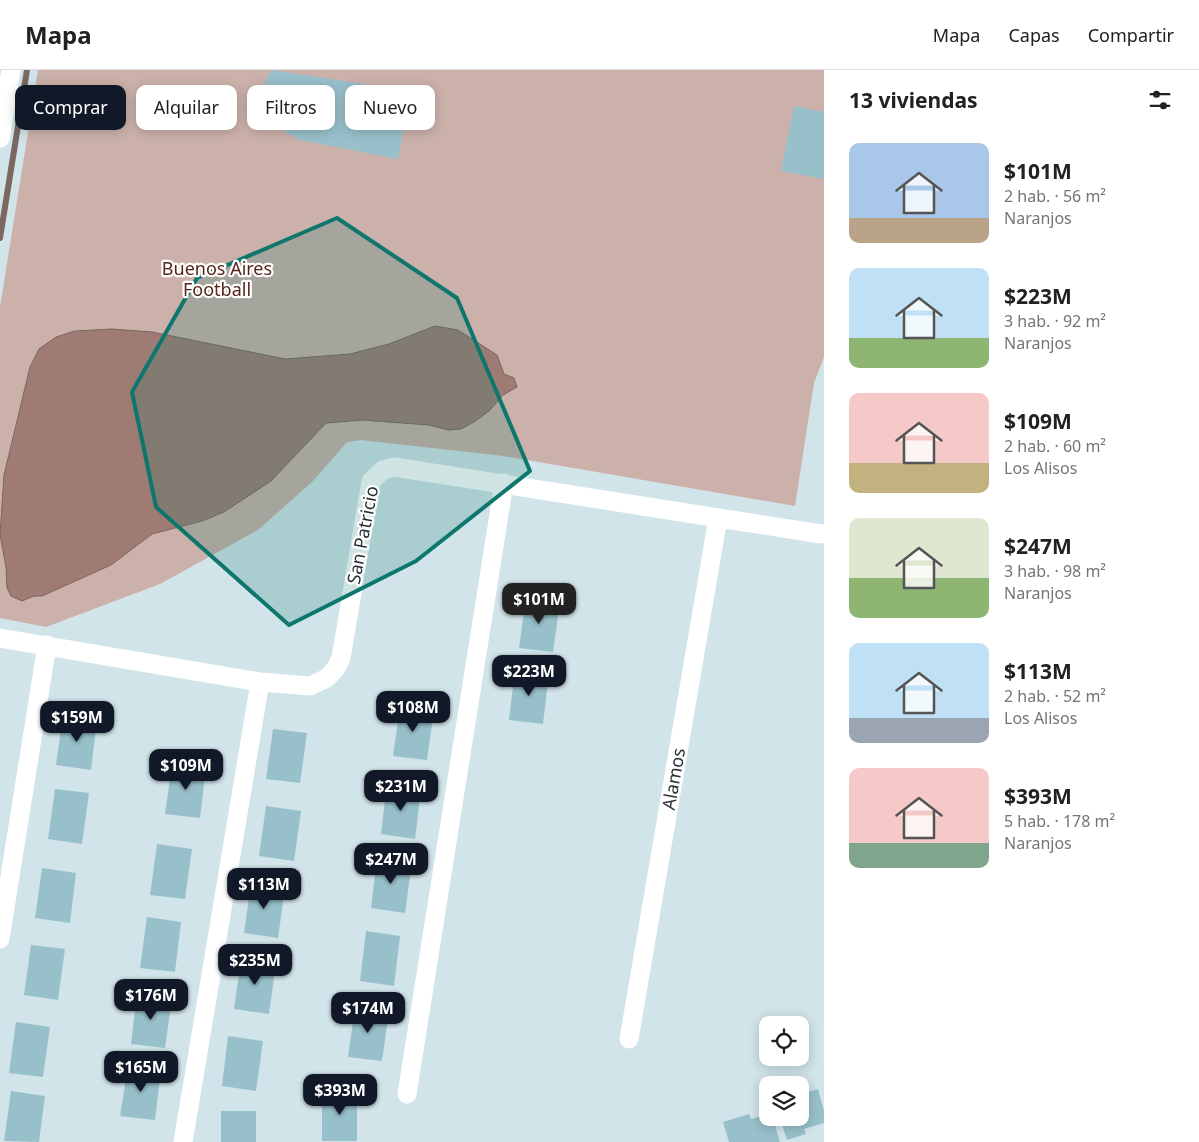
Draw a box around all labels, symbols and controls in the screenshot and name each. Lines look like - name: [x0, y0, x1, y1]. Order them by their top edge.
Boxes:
- text: Mapa: [25, 18, 92, 51]
- text: Mapa: [933, 23, 980, 47]
- text: Capas: [1008, 23, 1060, 47]
- text: Compartir: [1088, 23, 1174, 47]
- chip: Comprar: [15, 85, 126, 130]
- chip: Alquilar: [136, 85, 237, 130]
- chip: Filtros: [247, 85, 335, 130]
- chip: Nuevo: [345, 85, 435, 130]
- text: 13 viviendas: [849, 86, 978, 114]
- icon: filters: [1146, 86, 1174, 114]
- text: $101M: [1004, 157, 1072, 185]
- icon: home: [889, 163, 949, 223]
- text: 2 hab. · 56 m²: [1004, 185, 1106, 207]
- text: Naranjos: [1004, 207, 1072, 229]
- park label: Buenos Aires Football: [162, 256, 272, 301]
- text: $223M: [1004, 282, 1072, 310]
- icon: home: [889, 288, 949, 348]
- text: 3 hab. · 92 m²: [1004, 310, 1106, 332]
- text: Naranjos: [1004, 332, 1072, 354]
- text: $109M: [1004, 407, 1072, 435]
- icon: home: [889, 413, 949, 473]
- text: 2 hab. · 60 m²: [1004, 435, 1106, 457]
- text: Los Alisos: [1004, 457, 1077, 479]
- street label: San Patricio: [341, 484, 383, 586]
- text: $247M: [1004, 532, 1072, 560]
- icon: home: [889, 538, 949, 598]
- text: 3 hab. · 98 m²: [1004, 560, 1106, 582]
- pin: $101M: [504, 582, 574, 625]
- text: Naranjos: [1004, 582, 1072, 604]
- text: $101M: [513, 588, 565, 610]
- pin: $223M: [494, 654, 564, 697]
- text: $113M: [1004, 657, 1072, 685]
- text: $223M: [503, 660, 555, 682]
- icon: home: [889, 663, 949, 723]
- text: 2 hab. · 52 m²: [1004, 685, 1106, 707]
- pin: $108M: [378, 690, 448, 733]
- text: $108M: [387, 696, 439, 718]
- pin: $159M: [42, 700, 112, 743]
- text: $159M: [51, 706, 103, 728]
- text: Los Alisos: [1004, 707, 1077, 729]
- street label: Alamos: [656, 746, 690, 812]
- pin: $109M: [151, 748, 221, 791]
- text: $109M: [160, 754, 212, 776]
- pin: $231M: [366, 770, 436, 812]
- text: $231M: [375, 775, 427, 797]
- text: $393M: [1004, 782, 1072, 810]
- icon: home: [889, 788, 949, 848]
- text: 5 hab. · 178 m²: [1004, 810, 1115, 832]
- text: Naranjos: [1004, 832, 1072, 854]
- pin: $247M: [356, 842, 426, 885]
- text: $247M: [365, 848, 417, 870]
- pin: $113M: [229, 868, 299, 910]
- text: $113M: [238, 873, 290, 895]
- pin: $235M: [220, 944, 290, 986]
- text: $235M: [229, 949, 281, 971]
- pin: $176M: [116, 978, 186, 1021]
- text: $176M: [125, 984, 177, 1006]
- pin: $174M: [333, 992, 403, 1034]
- text: $174M: [342, 997, 394, 1019]
- map controls: [759, 1016, 809, 1126]
- button: locate: [759, 1016, 809, 1066]
- pin: $165M: [106, 1050, 176, 1093]
- text: $165M: [115, 1056, 167, 1078]
- pin: $393M: [305, 1074, 375, 1116]
- button: layers: [759, 1076, 809, 1126]
- text: $393M: [314, 1079, 366, 1101]

